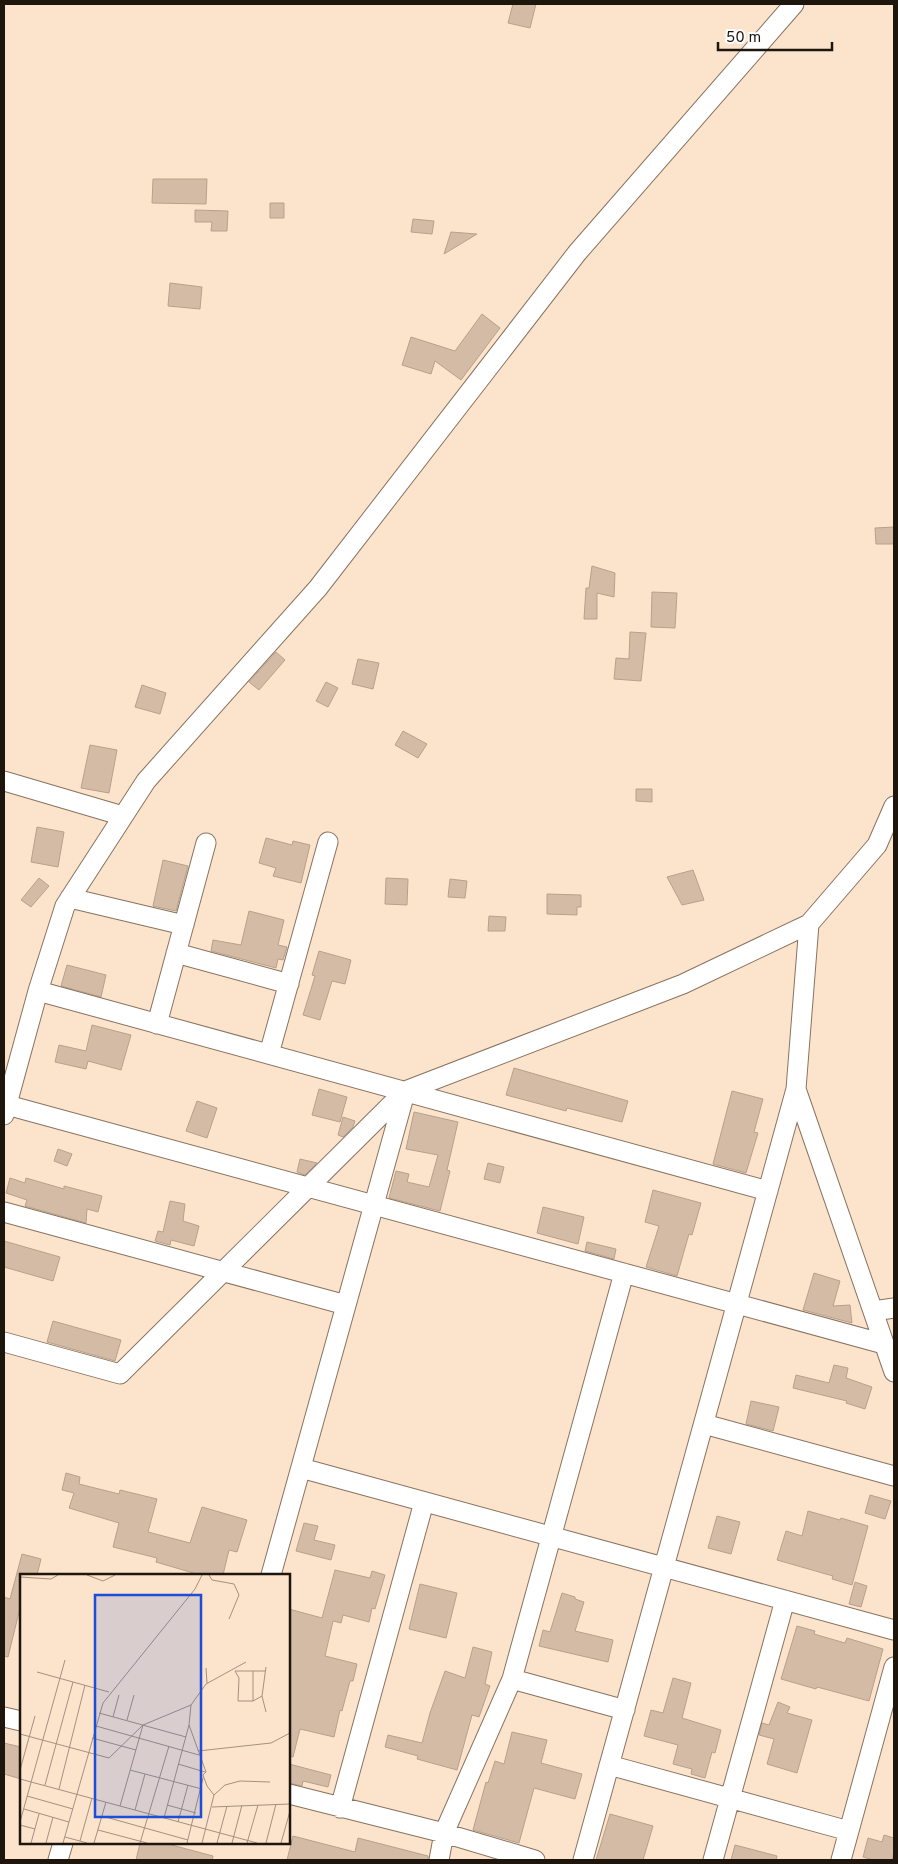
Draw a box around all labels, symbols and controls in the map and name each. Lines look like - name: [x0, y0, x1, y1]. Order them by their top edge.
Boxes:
- scale bar: [718, 20, 832, 52]
- text: 50 m: [726, 29, 761, 48]
- inset map: [20, 1574, 290, 1844]

